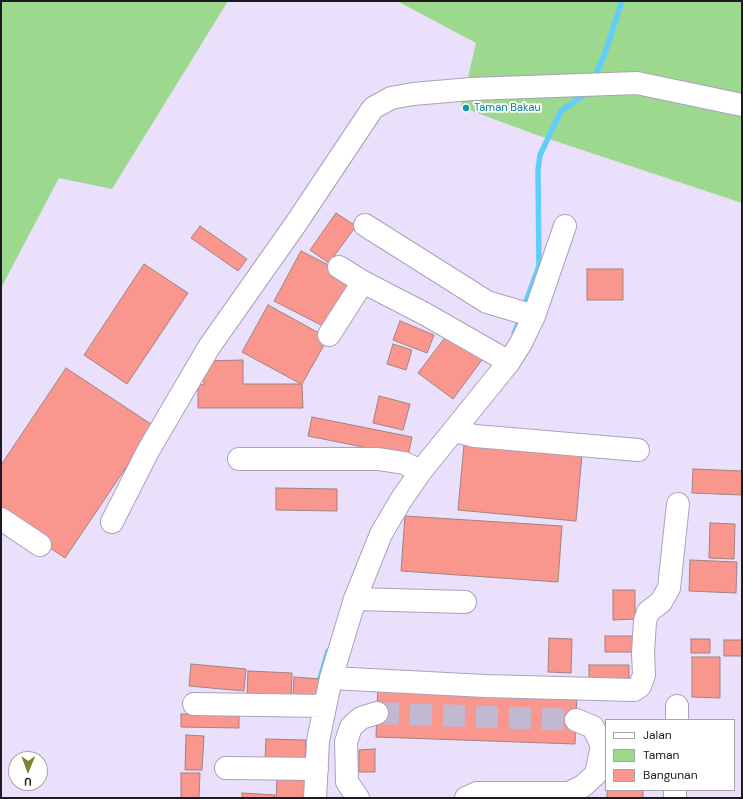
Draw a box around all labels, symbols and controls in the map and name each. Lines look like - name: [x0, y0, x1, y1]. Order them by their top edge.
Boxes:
- place label: Taman Bakau: [474, 101, 541, 115]
- marker: Taman Bakau: [461, 103, 471, 113]
- legend: [605, 719, 735, 791]
- text: Jalan: [643, 727, 672, 743]
- text: Taman: [643, 747, 679, 763]
- north arrow: [8, 751, 48, 791]
- text: Bangunan: [643, 767, 698, 783]
- text: U: [24, 775, 32, 789]

